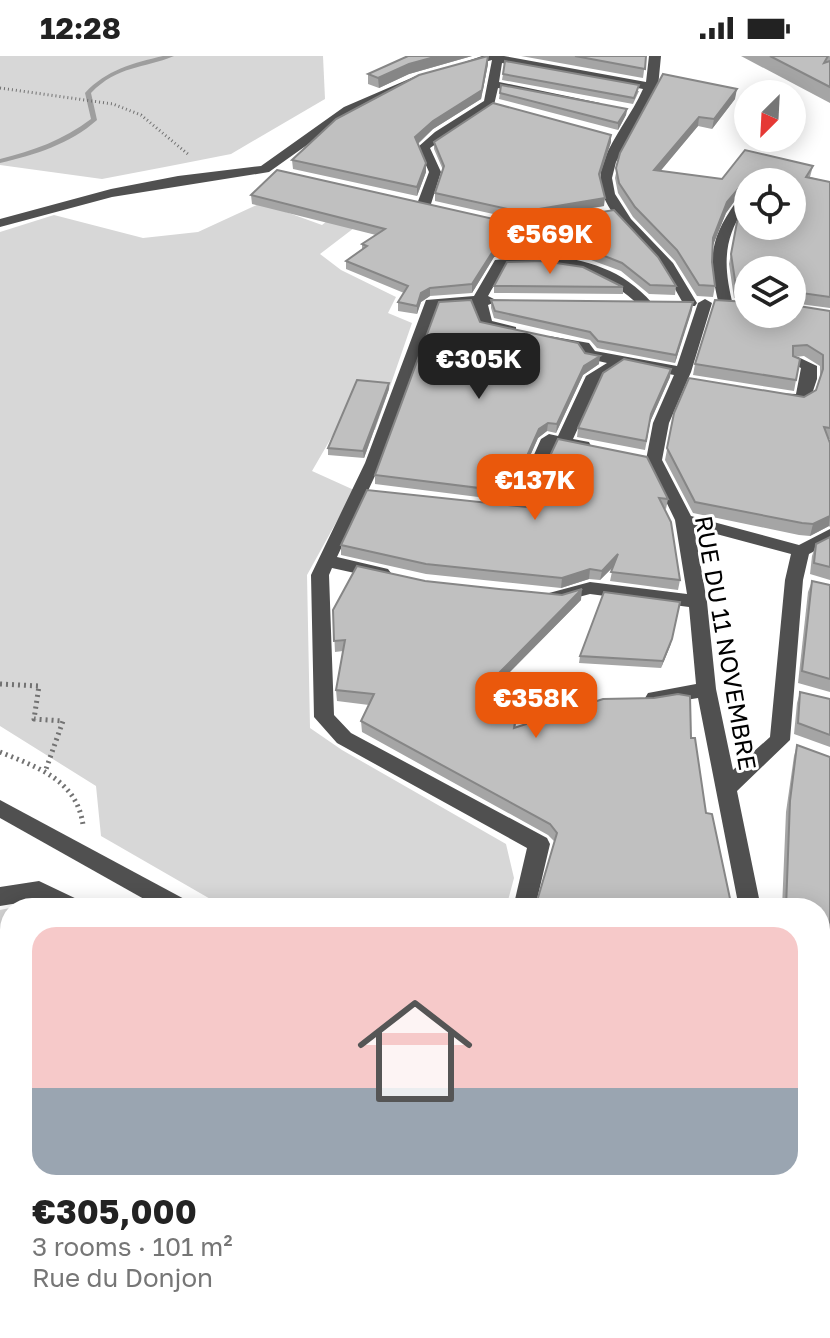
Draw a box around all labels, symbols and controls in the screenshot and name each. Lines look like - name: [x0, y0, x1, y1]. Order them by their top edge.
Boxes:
- text: 12:28: [40, 10, 121, 46]
- north arrow: [734, 80, 806, 152]
- map controls: [734, 80, 806, 328]
- button: locate: [734, 168, 806, 240]
- pin: €569K: [494, 208, 606, 276]
- text: €569K: [507, 218, 593, 249]
- button: layers: [734, 256, 806, 328]
- pin: €305K: [423, 333, 535, 401]
- text: €305K: [436, 343, 522, 374]
- pin: €137K: [479, 454, 591, 522]
- text: €137K: [495, 464, 575, 495]
- street label: RUE DU 11 NOVEMBRE: [690, 513, 763, 772]
- pin: €358K: [480, 672, 592, 740]
- text: €358K: [493, 682, 579, 713]
- icon: home: [343, 979, 487, 1123]
- text: €305,000: [32, 1191, 197, 1231]
- text: 3 rooms · 101 m²: [32, 1231, 233, 1262]
- text: Rue du Donjon: [32, 1262, 213, 1293]

